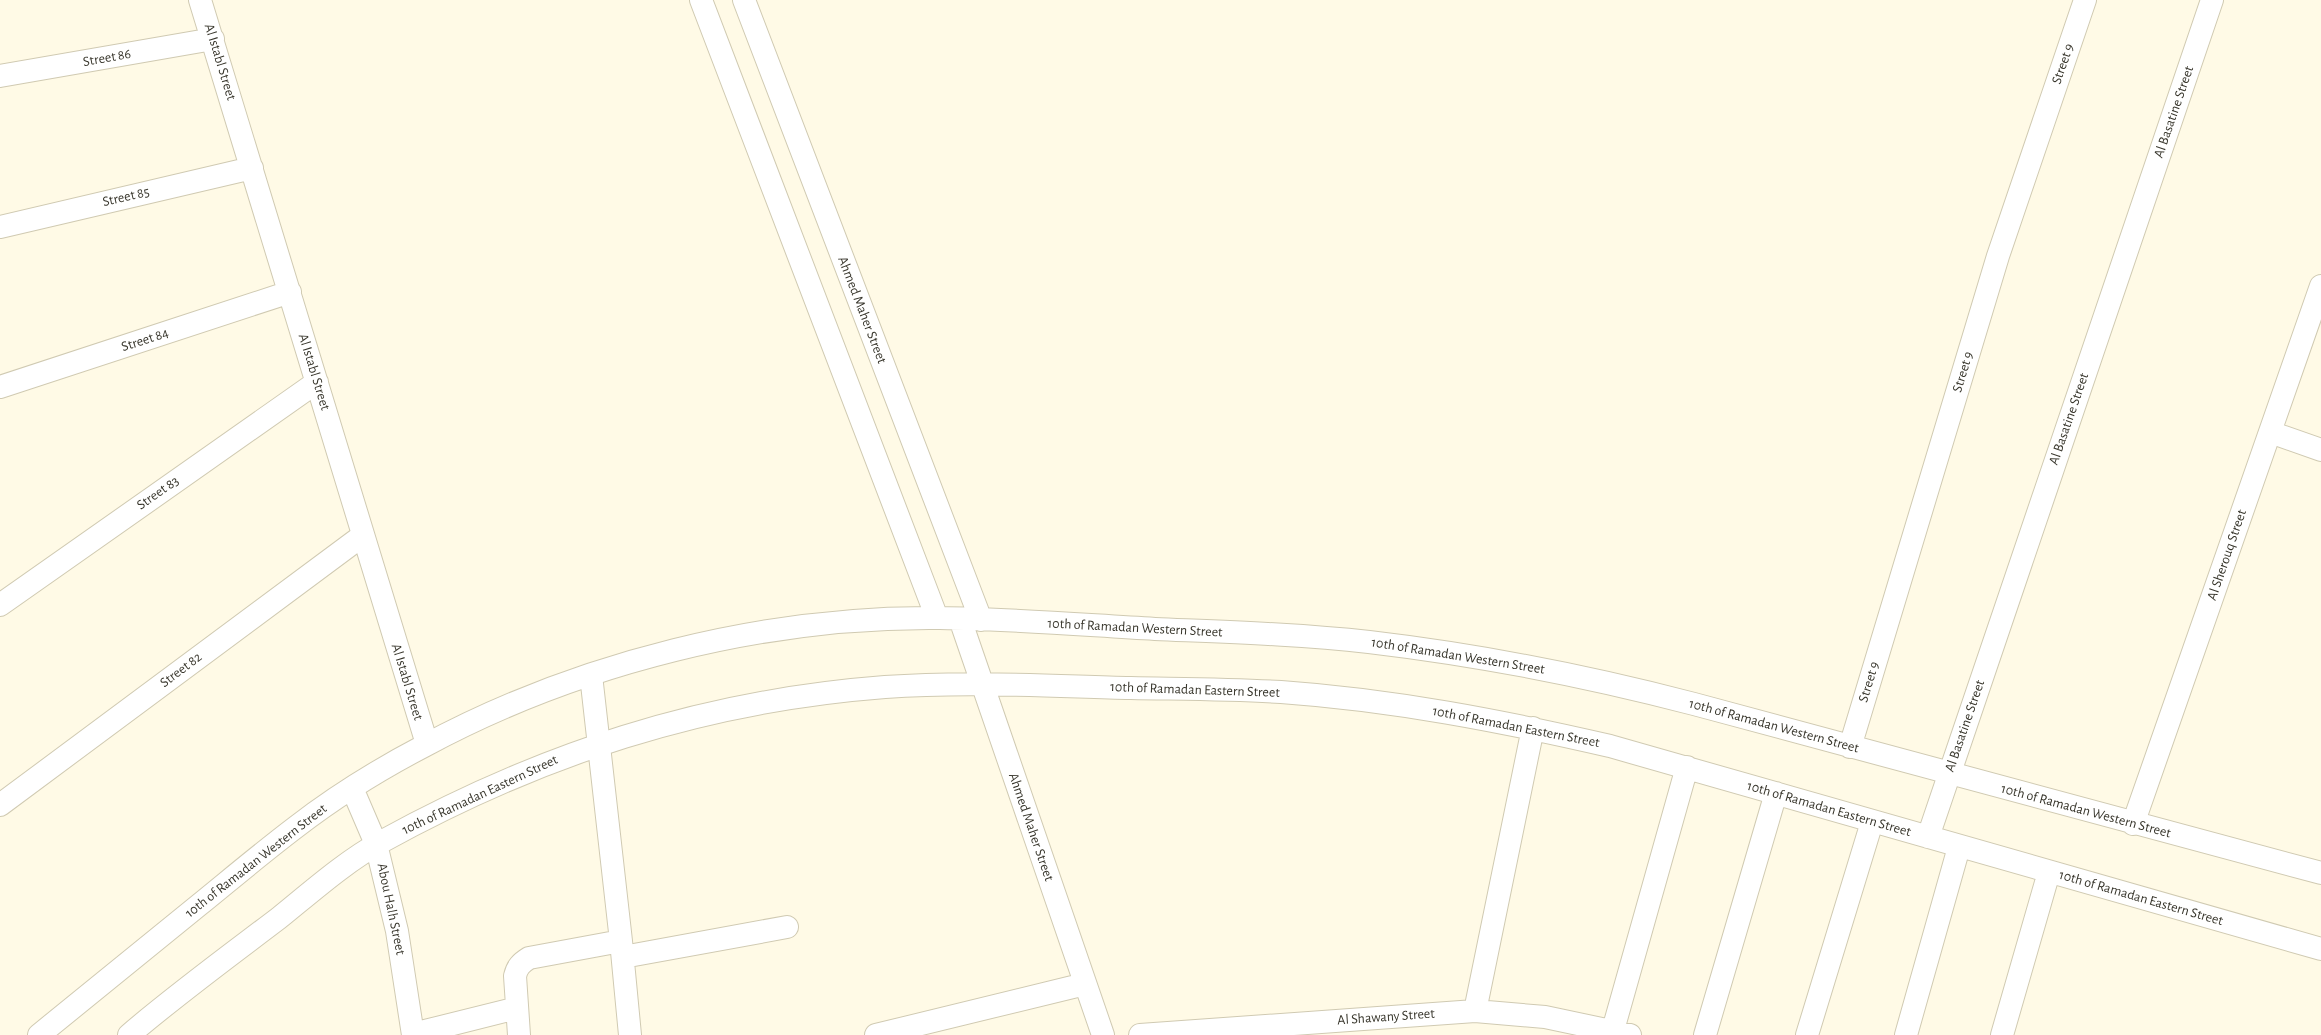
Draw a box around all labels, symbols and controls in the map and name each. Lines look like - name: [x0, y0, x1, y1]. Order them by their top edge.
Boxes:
- street label: Al Istabl Street: [202, 22, 238, 103]
- street label: Street 9: [2050, 42, 2076, 86]
- street label: Street 86: [82, 47, 132, 69]
- street label: Al Basatine Street: [2152, 64, 2196, 160]
- street label: Street 85: [101, 185, 151, 209]
- street label: Ahmed Maher Street: [835, 255, 889, 366]
- street label: Street 84: [120, 326, 171, 354]
- street label: Al Istabl Street: [296, 332, 332, 413]
- street label: Street 9: [1950, 350, 1976, 394]
- street label: Al Basatine Street: [2047, 371, 2091, 467]
- street label: Street 83: [134, 473, 182, 512]
- street label: Al Sherouq Street: [2205, 507, 2249, 602]
- street label: 10th of Ramadan Western Street: [1047, 616, 1223, 640]
- street label: 10th of Ramadan Western Street: [1370, 635, 1546, 677]
- street label: Al Istabl Street: [389, 642, 425, 723]
- street label: Street 82: [158, 650, 204, 690]
- street label: Street 9: [1856, 660, 1882, 704]
- street label: Al Basatine Street: [1943, 678, 1987, 774]
- street label: 10th of Ramadan Eastern Street: [1110, 680, 1281, 700]
- street label: 10th of Ramadan Western Street: [1688, 697, 1861, 756]
- street label: 10th of Ramadan Eastern Street: [1431, 704, 1601, 750]
- street label: 10th of Ramadan Eastern Street: [400, 753, 560, 837]
- street label: Ahmed Maher Street: [1006, 771, 1056, 883]
- street label: 10th of Ramadan Eastern Street: [1745, 779, 1913, 839]
- street label: 10th of Ramadan Western Street: [2000, 782, 2173, 841]
- street label: 10th of Ramadan Western Street: [183, 801, 330, 920]
- street label: Abou Halh Street: [374, 862, 408, 957]
- street label: 10th of Ramadan Eastern Street: [2057, 868, 2225, 928]
- street label: Al Shawany Street: [1337, 1007, 1436, 1027]

